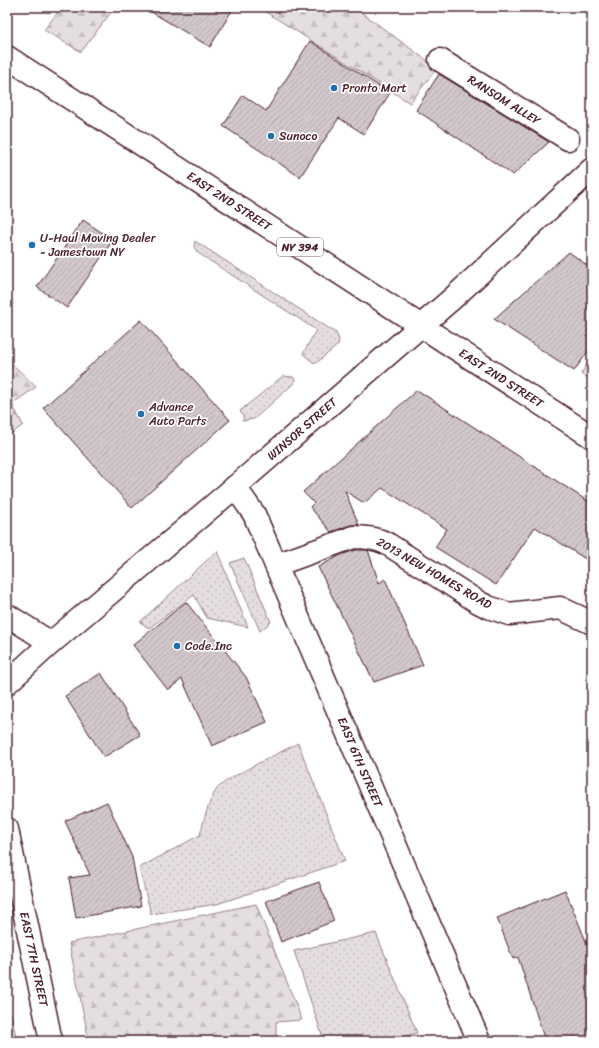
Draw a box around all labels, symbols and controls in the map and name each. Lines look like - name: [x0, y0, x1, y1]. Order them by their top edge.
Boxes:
- street label: RANSOM ALLEY: [463, 69, 546, 132]
- place label: Pronto Mart: [342, 77, 407, 99]
- marker: Pronto Mart: [329, 83, 339, 93]
- place label: Sunoco: [279, 125, 318, 147]
- marker: Sunoco: [266, 131, 276, 141]
- street label: EAST 2ND STREET: [182, 165, 276, 237]
- place label: U-Haul Moving Dealer - Jamestown NY: [40, 227, 157, 263]
- road number: NY 394: [277, 238, 323, 256]
- marker: U-Haul Moving Dealer - Jamestown NY: [27, 240, 37, 250]
- street label: EAST 2ND STREET: [454, 342, 548, 414]
- street label: WINSOR STREET: [262, 392, 343, 466]
- place label: Advance Auto Parts: [148, 396, 207, 432]
- marker: Advance Auto Parts: [136, 409, 146, 419]
- street label: 2013 NEW HOMES ROAD: [372, 531, 497, 615]
- place label: Code.Inc: [185, 635, 232, 657]
- marker: Code.Inc: [172, 641, 182, 651]
- street label: EAST 6TH STREET: [331, 713, 389, 811]
- street label: EAST 7TH STREET: [13, 910, 55, 1009]

